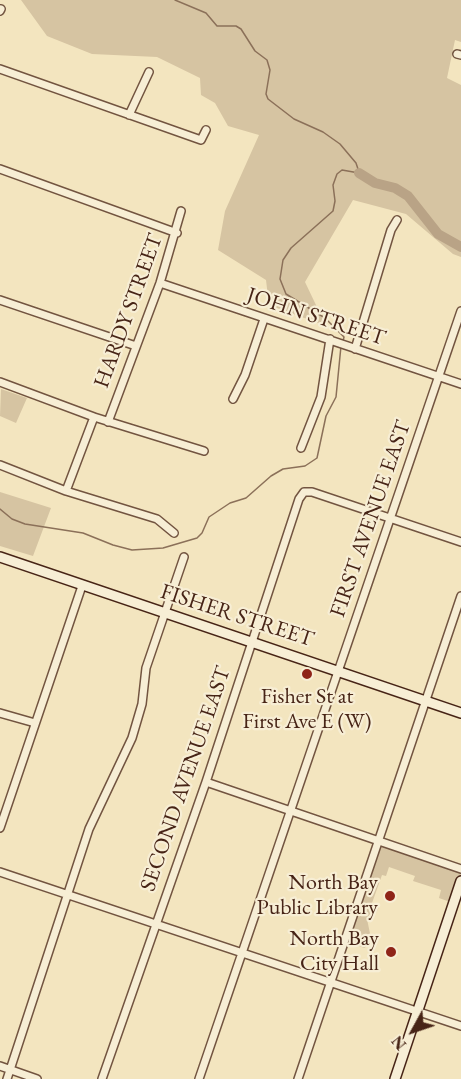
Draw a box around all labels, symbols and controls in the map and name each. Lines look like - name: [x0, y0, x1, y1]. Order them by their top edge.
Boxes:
- street label: HARDY STREET: [89, 230, 169, 392]
- street label: JOHN STREET: [243, 282, 389, 352]
- street label: FIRST AVENUE EAST: [325, 417, 417, 621]
- street label: FISHER STREET: [157, 579, 317, 653]
- street label: SECOND AVENUE EAST: [135, 663, 237, 895]
- marker: Fisher St at First Ave E (W): [300, 667, 314, 681]
- place label: Fisher St at First Ave E (W): [243, 684, 371, 736]
- place label: North Bay Public Library: [257, 870, 378, 921]
- marker: North Bay Public Library: [383, 889, 397, 903]
- place label: North Bay City Hall: [290, 926, 379, 978]
- marker: North Bay City Hall: [384, 945, 398, 959]
- north arrow: [383, 1001, 443, 1061]
- text: N: [387, 1031, 411, 1055]

